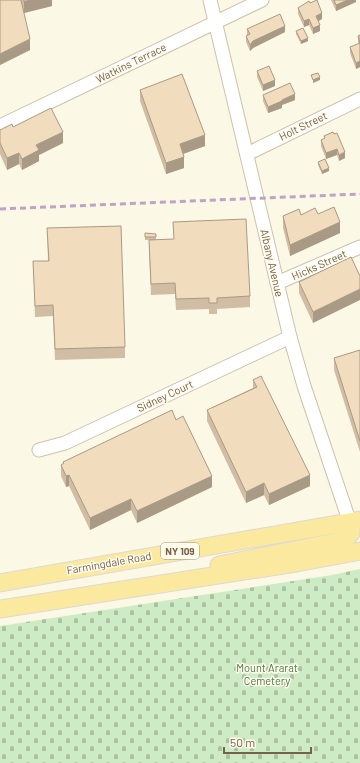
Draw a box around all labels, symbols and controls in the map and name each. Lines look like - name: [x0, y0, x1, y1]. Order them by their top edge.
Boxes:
- street label: Watkins Terrace: [93, 40, 168, 85]
- street label: Holt Street: [277, 108, 329, 143]
- street label: Albany Avenue: [258, 228, 287, 298]
- street label: Hicks Street: [289, 247, 348, 282]
- street label: Sidney Court: [134, 377, 195, 414]
- road number: NY 109: [161, 543, 199, 559]
- street label: Farmingdale Road: [66, 549, 152, 576]
- park label: Mount Ararat Cemetery: [236, 661, 298, 687]
- scale bar: [224, 729, 311, 755]
- text: 50 m: [230, 735, 255, 749]

